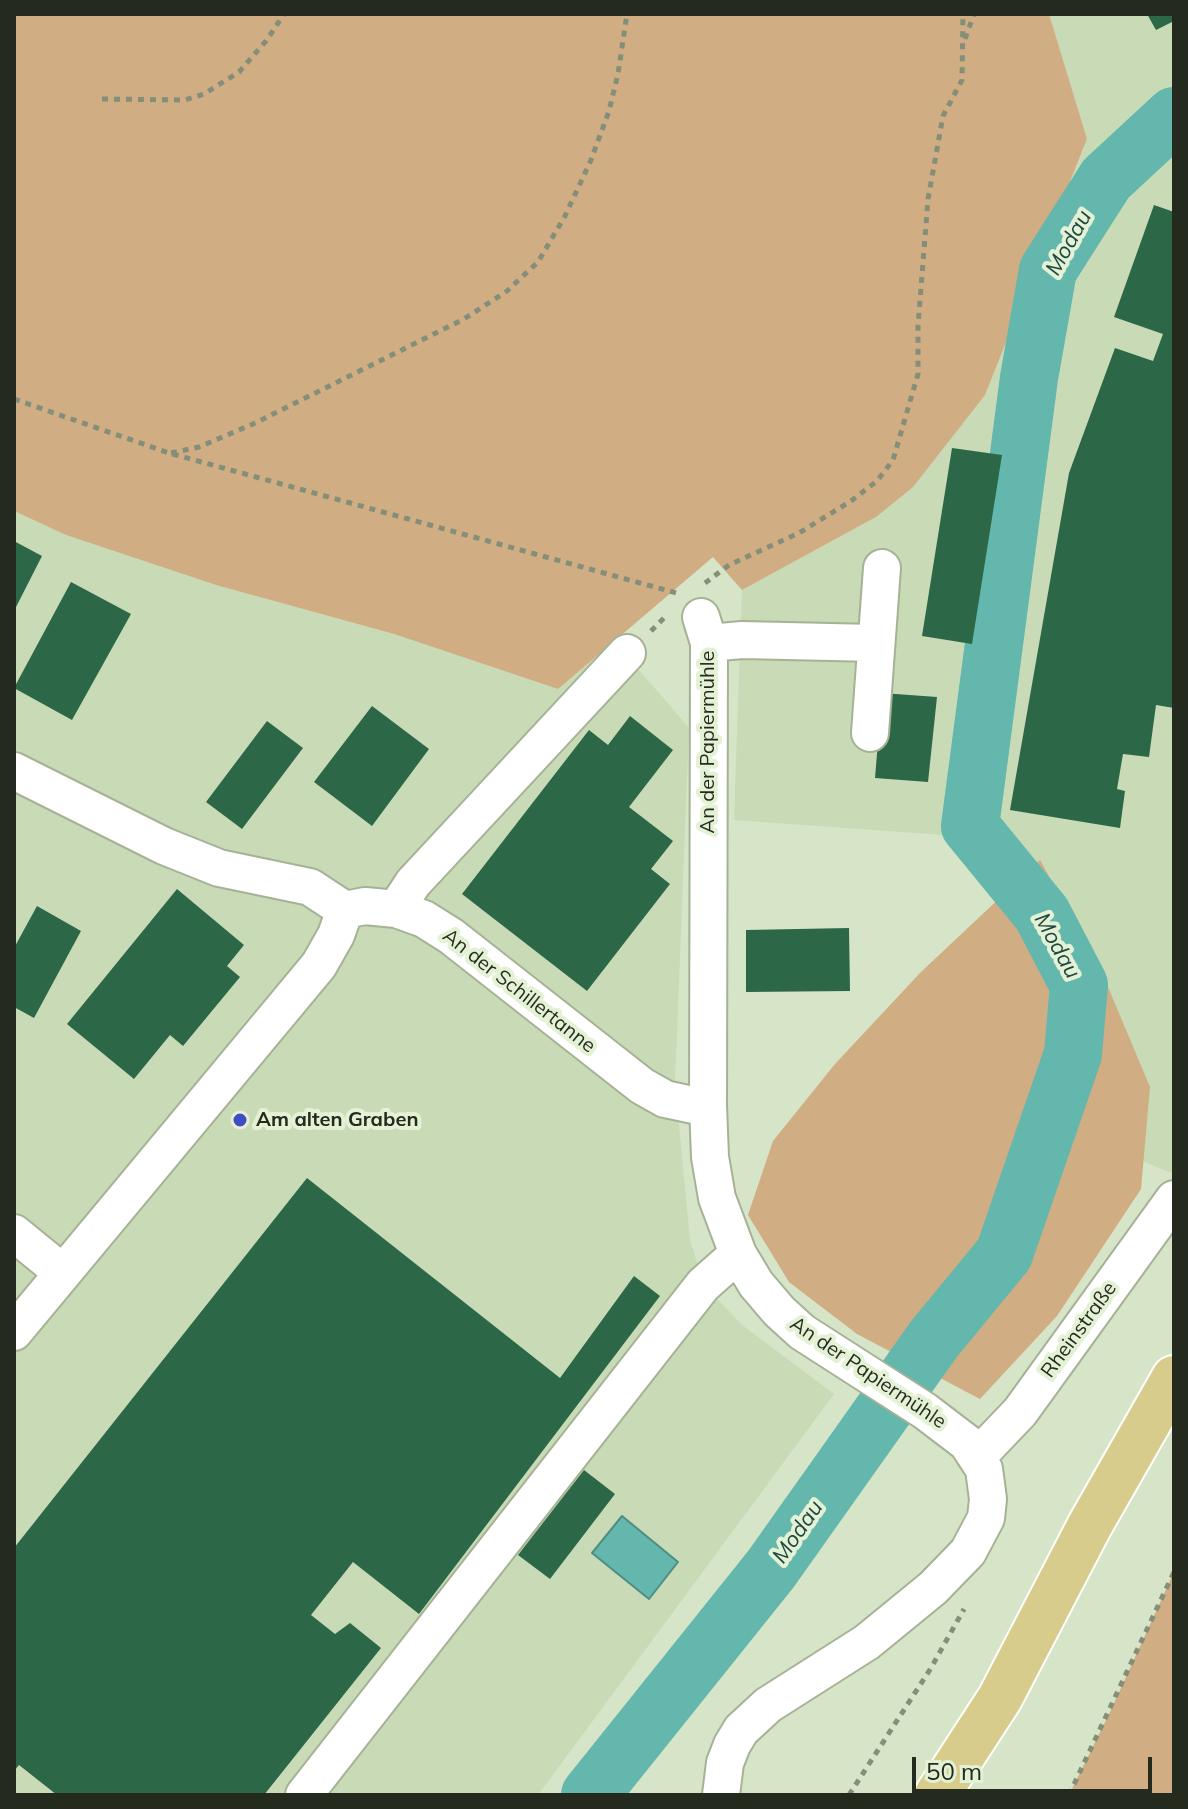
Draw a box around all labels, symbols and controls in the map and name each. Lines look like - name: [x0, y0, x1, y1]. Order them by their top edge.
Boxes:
- water label: Modau: [1040, 206, 1098, 280]
- street label: An der Papiermühle: [696, 651, 720, 833]
- water label: Modau: [1028, 909, 1086, 983]
- street label: An der Schillertanne: [438, 924, 600, 1058]
- place label: Am alten Graben: [256, 1108, 418, 1132]
- marker: Am alten Graben: [231, 1111, 249, 1129]
- street label: Rheinstraße: [1036, 1277, 1122, 1383]
- street label: An der Papiermühle: [785, 1312, 951, 1434]
- water label: Modau: [767, 1496, 829, 1568]
- scale bar: [916, 1741, 1156, 1791]
- text: 50 m: [926, 1756, 982, 1786]

